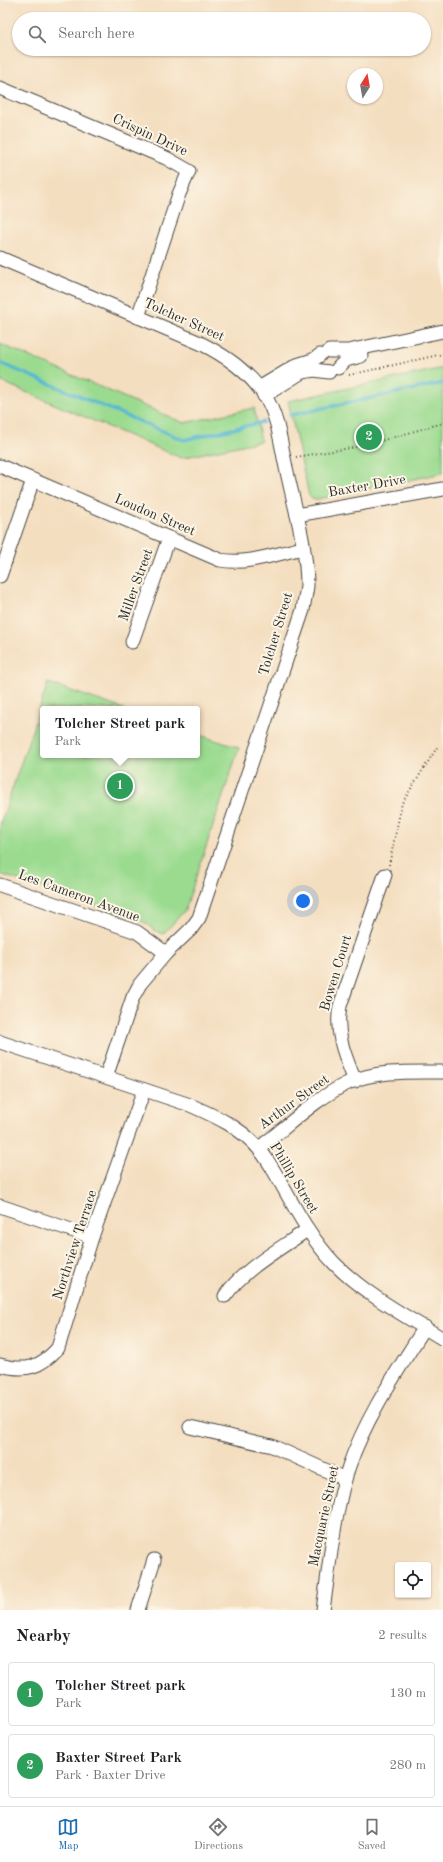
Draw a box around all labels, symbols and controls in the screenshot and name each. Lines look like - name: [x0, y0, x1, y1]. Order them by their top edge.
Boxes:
- search box: [12, 12, 431, 56]
- icon: search: [26, 23, 48, 45]
- text: Search here: [58, 27, 135, 42]
- north arrow: [347, 68, 383, 104]
- street label: Crispin Drive: [110, 112, 190, 158]
- street label: Tolcher Street: [142, 296, 227, 344]
- pin: 2: [356, 422, 382, 452]
- street label: Baxter Drive: [327, 472, 407, 500]
- street label: Loudon Street: [112, 492, 198, 538]
- street label: Miller Street: [116, 547, 156, 623]
- street label: Tolcher Street: [257, 590, 295, 678]
- popup: [40, 706, 200, 758]
- text: Tolcher Street park: [55, 717, 185, 732]
- text: Park: [55, 735, 81, 748]
- pin: 1: [107, 771, 133, 801]
- street label: Les Cameron Avenue: [16, 867, 142, 925]
- your location: [293, 891, 313, 911]
- street label: Bowen Court: [318, 933, 354, 1013]
- street label: Arthur Street: [256, 1072, 332, 1132]
- street label: Phillip Street: [267, 1140, 321, 1216]
- street label: Northview Terrace: [51, 1188, 99, 1302]
- street label: Macquarie Street: [306, 1464, 342, 1568]
- map controls: [395, 1562, 431, 1598]
- button: locate: [395, 1562, 431, 1598]
- text: Nearby: [16, 1628, 71, 1645]
- text: 2 results: [378, 1629, 427, 1642]
- text: Tolcher Street park: [55, 1679, 186, 1694]
- text: 1: [26, 1687, 34, 1700]
- text: 130 m: [389, 1687, 426, 1700]
- text: Park: [55, 1697, 82, 1710]
- text: Baxter Street Park: [55, 1751, 182, 1766]
- text: 2: [26, 1759, 34, 1772]
- text: 280 m: [389, 1759, 426, 1772]
- text: Park · Baxter Drive: [55, 1769, 166, 1782]
- tab: Map: [57, 1816, 79, 1854]
- tab: Directions: [194, 1816, 243, 1854]
- tab: Saved: [358, 1816, 386, 1854]

